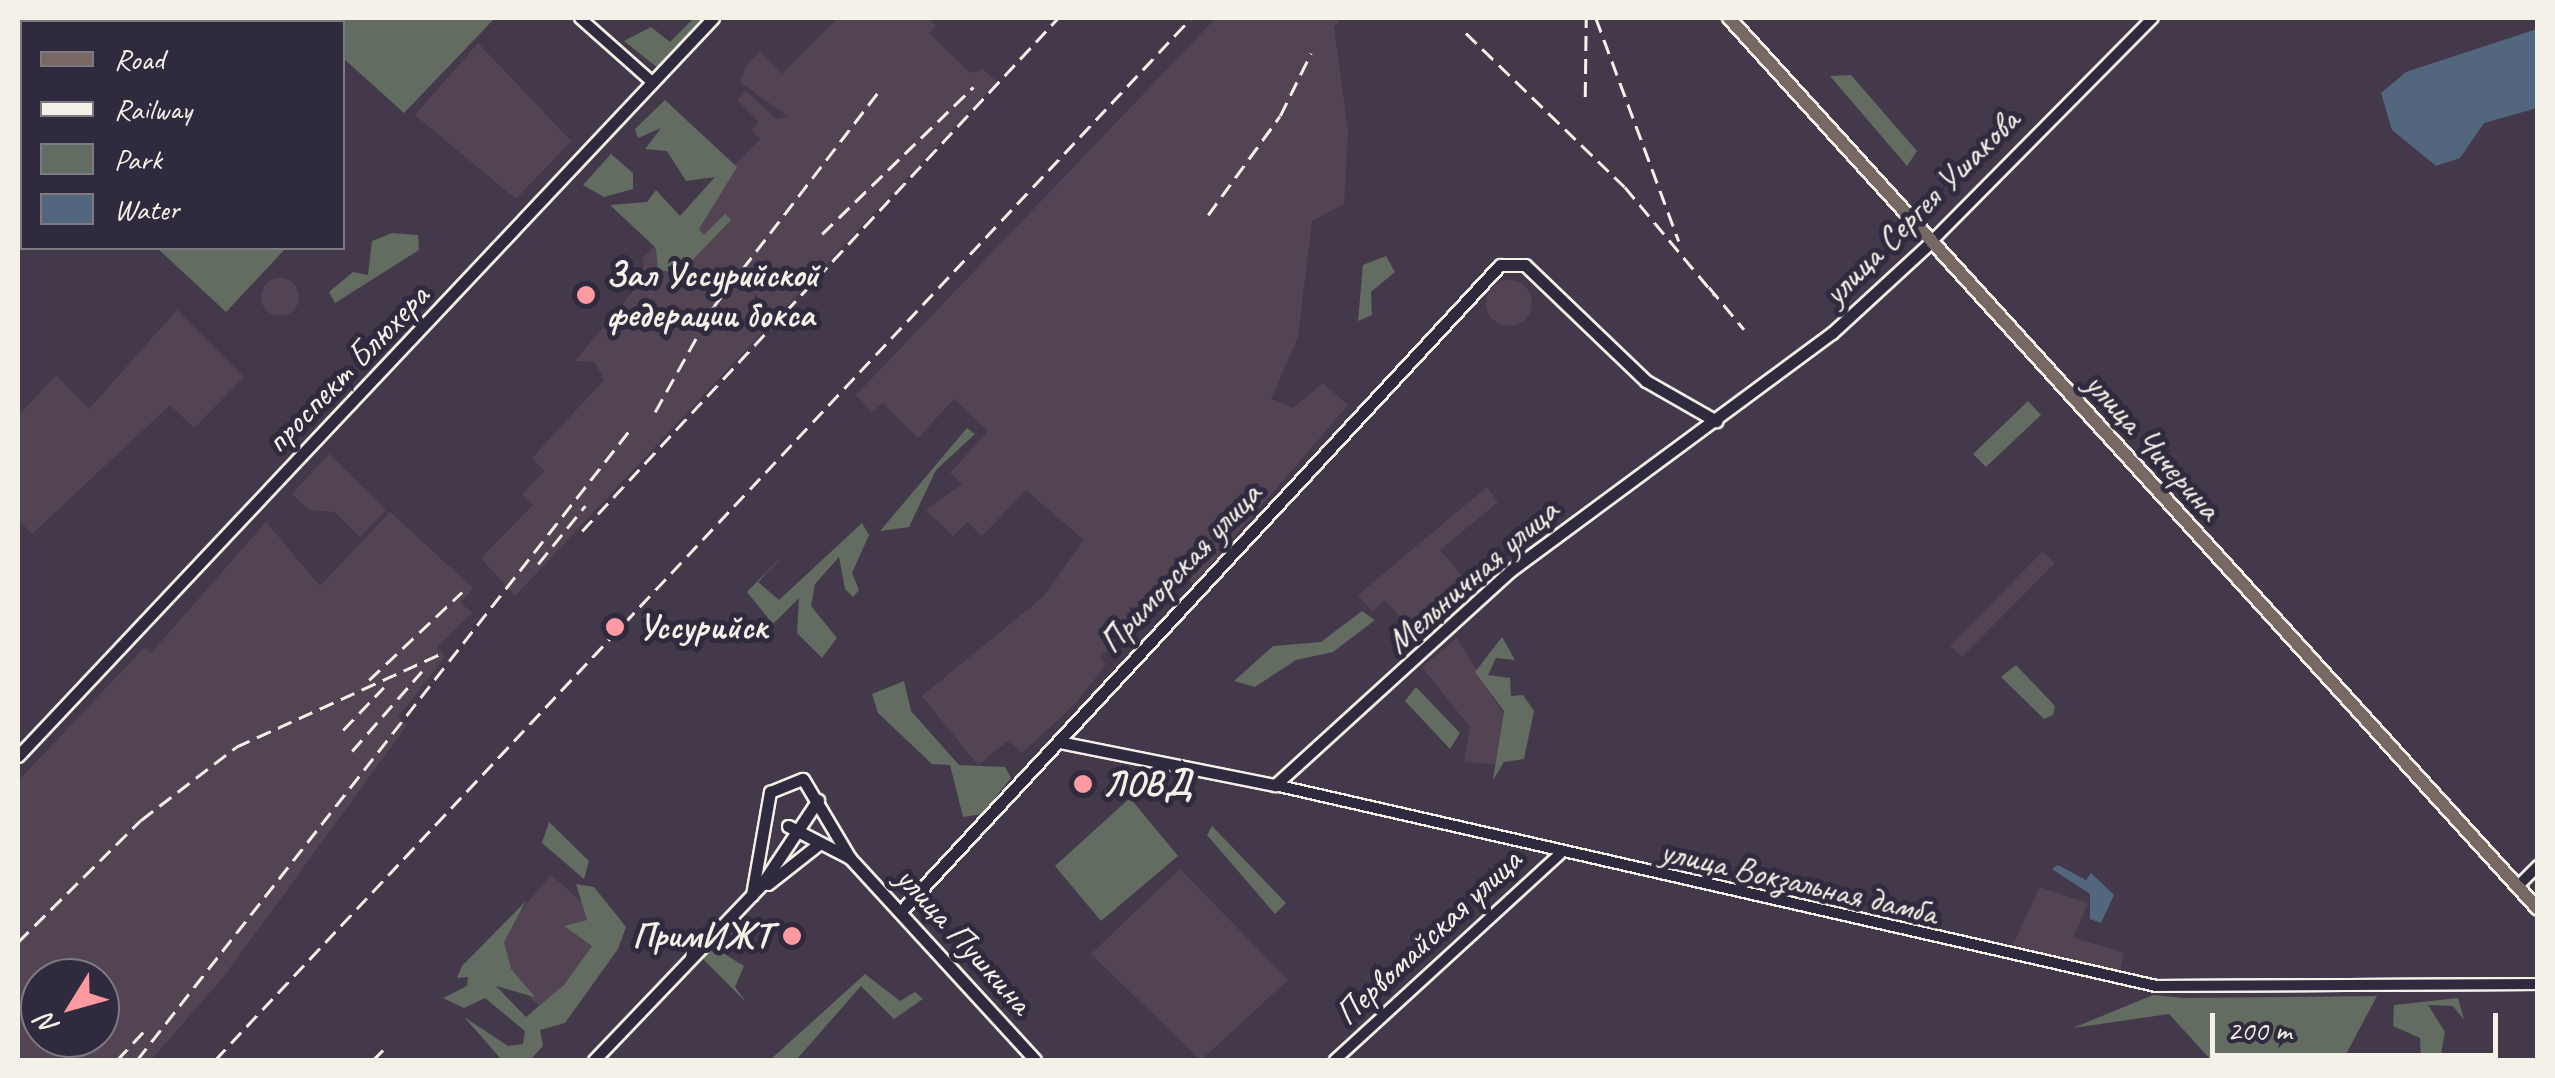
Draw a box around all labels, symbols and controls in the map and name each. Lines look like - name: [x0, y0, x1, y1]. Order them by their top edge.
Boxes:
- legend: [20, 20, 345, 250]
- text: Road: [114, 40, 164, 78]
- text: Railway: [114, 90, 192, 128]
- street label: улица Сергея Ушакова: [1814, 100, 2028, 314]
- text: Park: [114, 140, 162, 178]
- text: Water: [114, 190, 179, 228]
- place label: Зал Уссурийской федерации бокса: [606, 254, 821, 336]
- street label: проспект Блюхера: [256, 276, 438, 462]
- marker: Зал Уссурийской федерации бокса: [575, 284, 597, 306]
- street label: улица Чичерина: [2075, 363, 2231, 529]
- street label: Приморская улица: [1089, 473, 1271, 663]
- street label: Мельничная улица: [1377, 489, 1567, 663]
- place label: Уссурийск: [638, 606, 767, 648]
- marker: Уссурийск: [602, 614, 628, 640]
- place label: ЛОВД: [1103, 763, 1192, 805]
- marker: ЛОВД: [1072, 773, 1094, 795]
- street label: улица Вокзальная дамба: [1654, 829, 1944, 935]
- street label: Первомайская улица: [1325, 839, 1531, 1035]
- street label: улица Пушкина: [886, 857, 1042, 1023]
- place label: ПримИЖТ: [632, 915, 772, 957]
- marker: ПримИЖТ: [781, 925, 803, 947]
- north arrow: [20, 958, 120, 1058]
- scale bar: [2215, 993, 2502, 1055]
- text: N: [28, 1008, 66, 1043]
- text: 200 m: [2227, 1011, 2292, 1049]

